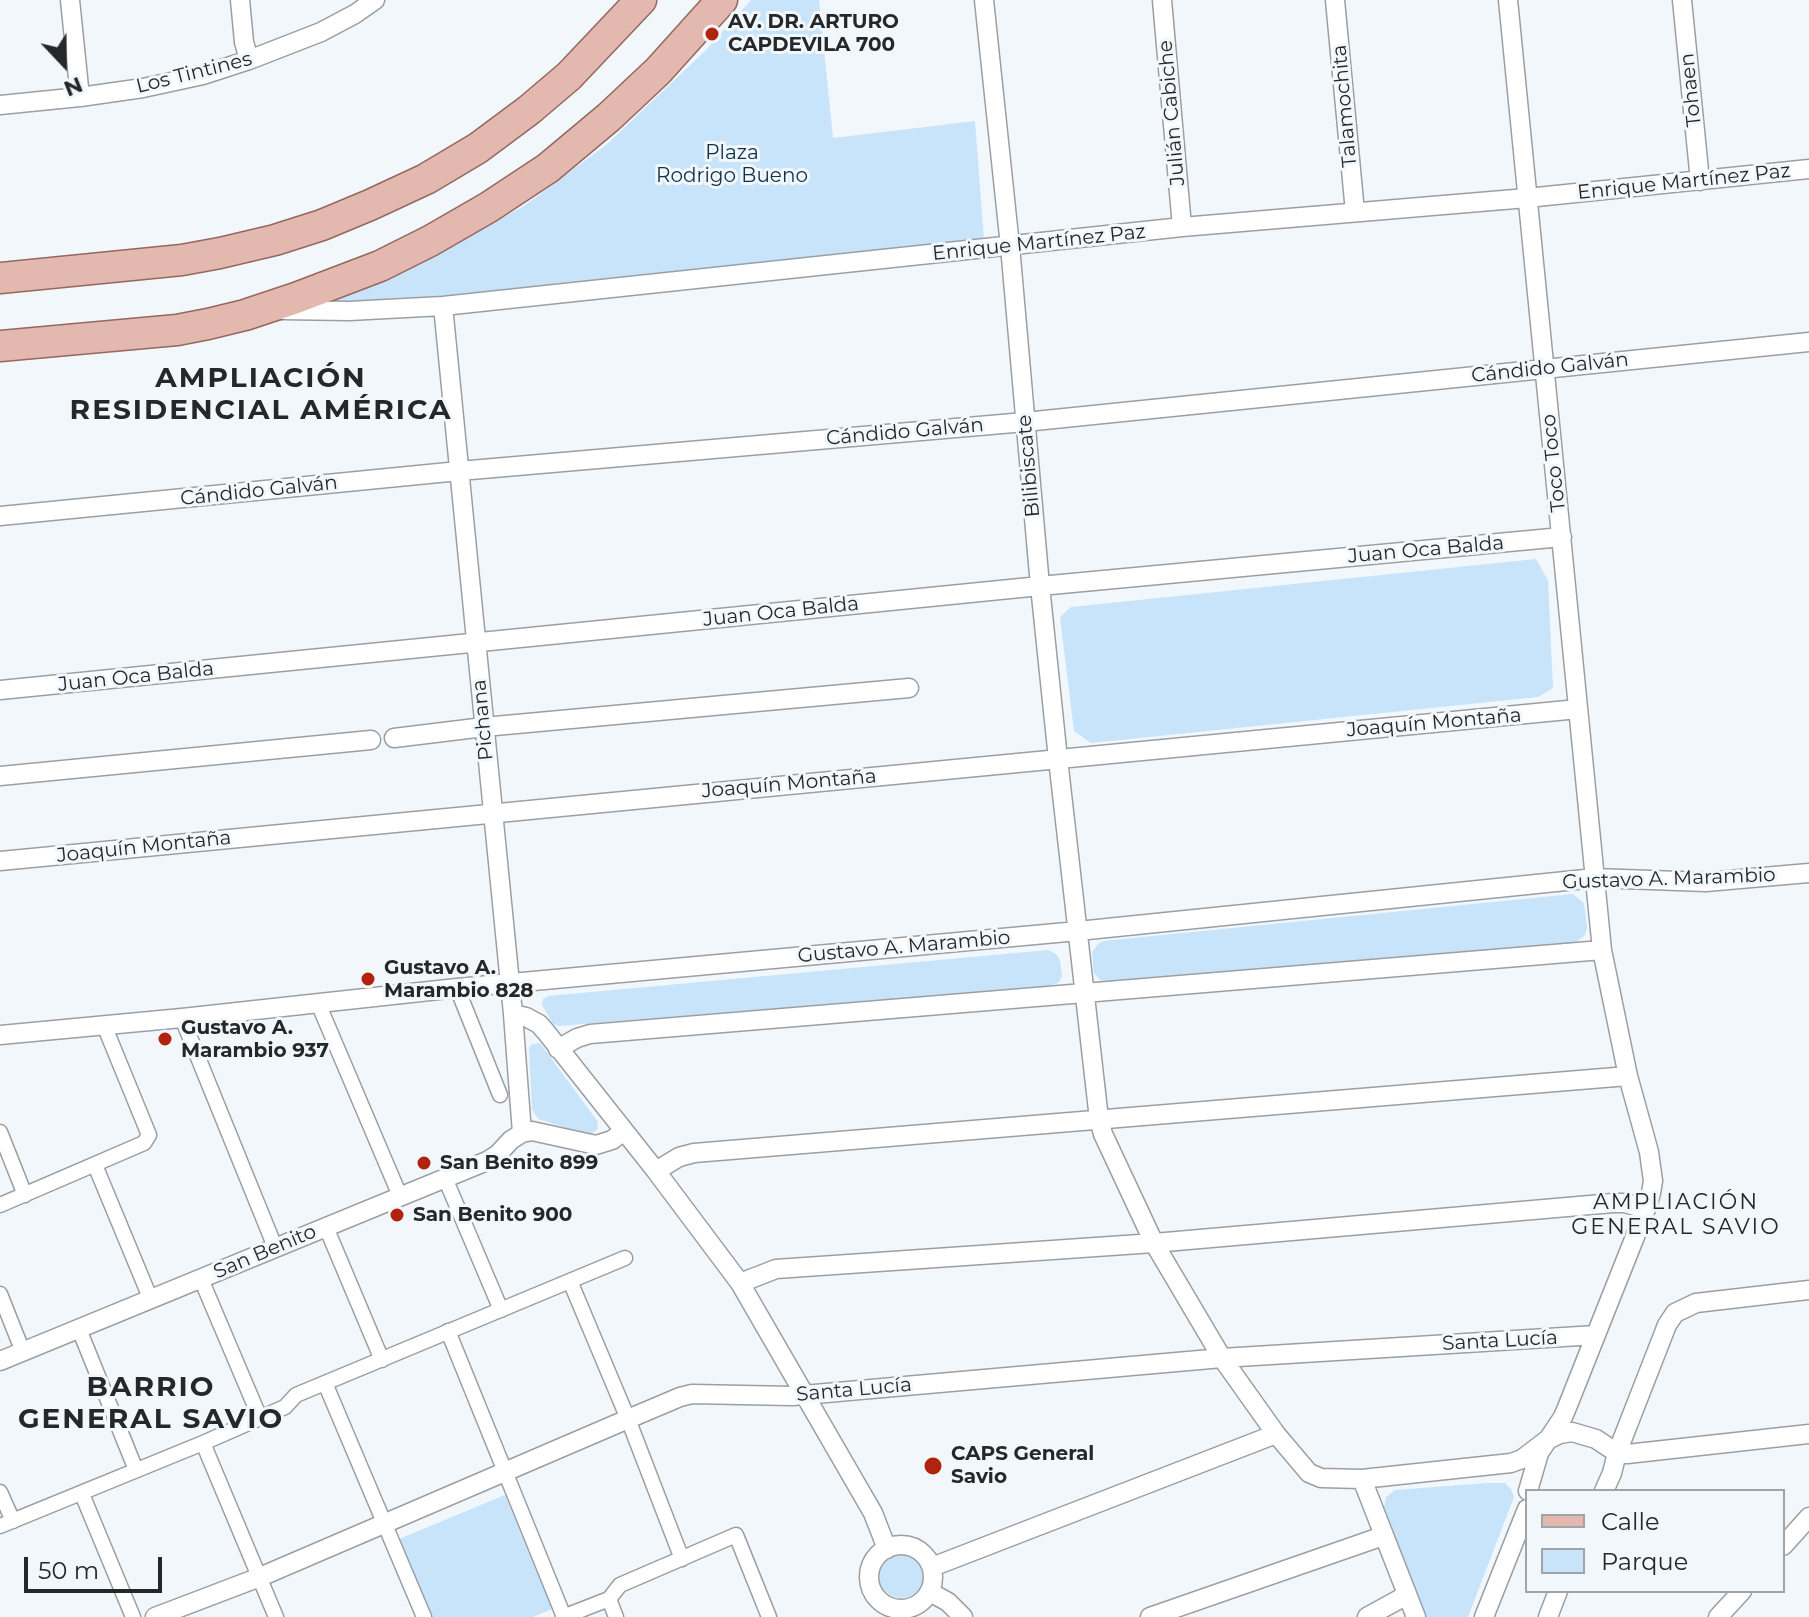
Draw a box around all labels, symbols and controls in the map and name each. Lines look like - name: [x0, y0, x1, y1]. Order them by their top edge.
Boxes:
- place label: AV. DR. ARTURO CAPDEVILA 700: [728, 10, 899, 57]
- north arrow: [24, 24, 104, 104]
- marker: AV. DR. ARTURO CAPDEVILA 700: [703, 25, 721, 43]
- street label: Julián Cabiche: [1154, 39, 1190, 187]
- street label: Talamochita: [1328, 44, 1362, 168]
- street label: Los Tintines: [134, 47, 254, 99]
- street label: Tohaen: [1675, 52, 1707, 128]
- text: N: [60, 71, 86, 103]
- park label: Plaza Rodrigo Bueno: [656, 141, 808, 188]
- street label: Enrique Martínez Paz: [1576, 159, 1792, 205]
- street label: Enrique Martínez Paz: [931, 220, 1147, 266]
- street label: Cándido Galván: [1470, 348, 1630, 388]
- district label: AMPLIACIÓN RESIDENCIAL AMÉRICA: [70, 362, 452, 428]
- street label: Cándido Galván: [825, 413, 985, 451]
- street label: Toco Toco: [1537, 413, 1571, 513]
- street label: Bilibiscate: [1013, 414, 1045, 518]
- street label: Cándido Galván: [179, 471, 339, 511]
- street label: Juan Oca Balda: [1347, 531, 1505, 569]
- street label: Juan Oca Balda: [702, 592, 860, 632]
- street label: Juan Oca Balda: [57, 657, 215, 697]
- street label: Pichana: [467, 678, 499, 762]
- street label: Joaquín Montaña: [1346, 703, 1522, 743]
- street label: Joaquín Montaña: [701, 764, 877, 804]
- street label: Joaquín Montaña: [56, 826, 232, 868]
- street label: Gustavo A. Marambio: [1562, 863, 1776, 895]
- street label: Gustavo A. Marambio: [797, 926, 1011, 968]
- place label: Gustavo A. Marambio 828: [384, 956, 533, 1003]
- marker: Gustavo A. Marambio 828: [359, 970, 377, 988]
- place label: Gustavo A. Marambio 937: [181, 1016, 329, 1063]
- marker: Gustavo A. Marambio 937: [156, 1030, 174, 1048]
- place label: San Benito 899: [440, 1151, 598, 1175]
- marker: San Benito 899: [415, 1154, 433, 1172]
- district label: AMPLIACIÓN GENERAL SAVIO: [1571, 1190, 1781, 1242]
- place label: San Benito 900: [413, 1203, 572, 1227]
- marker: San Benito 900: [388, 1206, 406, 1224]
- street label: San Benito: [210, 1220, 320, 1284]
- street label: Santa Lucía: [1442, 1326, 1558, 1356]
- district label: BARRIO GENERAL SAVIO: [18, 1371, 284, 1437]
- street label: Santa Lucía: [795, 1373, 913, 1407]
- place label: CAPS General Savio: [951, 1442, 1094, 1489]
- marker: CAPS General Savio: [922, 1455, 944, 1477]
- legend: [1525, 1489, 1785, 1593]
- text: Calle: [1601, 1507, 1659, 1536]
- scale bar: [28, 1541, 166, 1591]
- text: Parque: [1601, 1547, 1688, 1576]
- text: 50 m: [38, 1556, 99, 1585]

